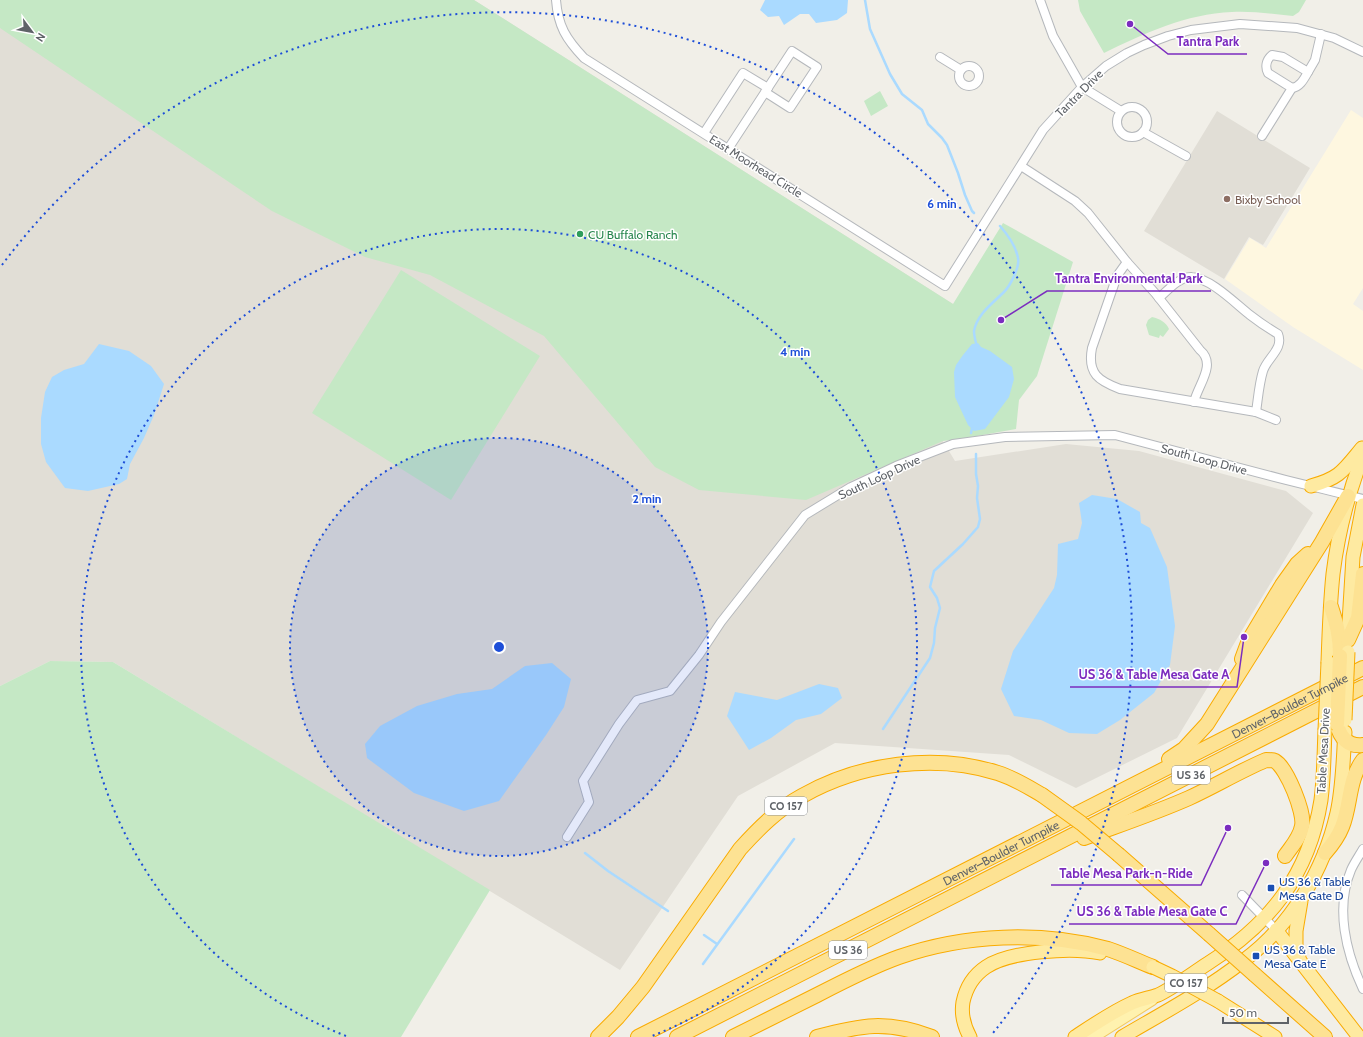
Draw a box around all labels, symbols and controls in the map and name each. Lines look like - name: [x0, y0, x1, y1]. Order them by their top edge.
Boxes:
- north arrow: [12, 12, 52, 52]
- callout: Tantra Park: [1168, 29, 1247, 54]
- text: N: [32, 30, 48, 44]
- text: Tantra Park: [1177, 33, 1240, 49]
- street label: Tantra Drive: [1052, 66, 1106, 120]
- street label: East Moorhead Circle: [707, 131, 805, 201]
- place label: Bixby School: [1235, 192, 1301, 207]
- marker: Bixby School: [1222, 194, 1232, 204]
- text: 6 min: [927, 196, 957, 211]
- place label: CU Buffalo Ranch: [588, 227, 678, 242]
- marker: CU Buffalo Ranch: [575, 229, 585, 239]
- callout: Tantra Environmental Park: [1047, 266, 1211, 291]
- text: Tantra Environmental Park: [1055, 270, 1204, 286]
- text: 4 min: [780, 344, 810, 359]
- street label: South Loop Drive: [1159, 440, 1249, 478]
- street label: South Loop Drive: [836, 451, 922, 503]
- text: 2 min: [633, 491, 661, 506]
- centre of rings: [492, 640, 506, 654]
- callout: US 36 & Table Mesa Gate A: [1070, 662, 1237, 687]
- text: US 36 & Table Mesa Gate A: [1079, 666, 1230, 682]
- street label: Denver–Boulder Turnpike: [1229, 670, 1350, 741]
- street label: Table Mesa Drive: [1313, 708, 1333, 794]
- road number: US 36: [1172, 766, 1210, 784]
- road number: CO 157: [765, 797, 807, 815]
- street label: Denver–Boulder Turnpike: [940, 817, 1061, 888]
- callout: Table Mesa Park-n-Ride: [1051, 860, 1201, 885]
- text: Table Mesa Park-n-Ride: [1059, 865, 1193, 881]
- place label: US 36 & Table Mesa Gate D: [1279, 874, 1350, 903]
- marker: US 36 & Table Mesa Gate D: [1266, 883, 1276, 893]
- callout: US 36 & Table Mesa Gate C: [1069, 899, 1236, 924]
- text: US 36 & Table Mesa Gate C: [1077, 903, 1227, 919]
- road number: US 36: [829, 941, 867, 959]
- place label: US 36 & Table Mesa Gate E: [1264, 942, 1335, 971]
- marker: US 36 & Table Mesa Gate E: [1251, 951, 1261, 961]
- road number: CO 157: [1165, 974, 1207, 992]
- scale bar: [1223, 999, 1288, 1025]
- text: 50 m: [1229, 1005, 1257, 1020]

